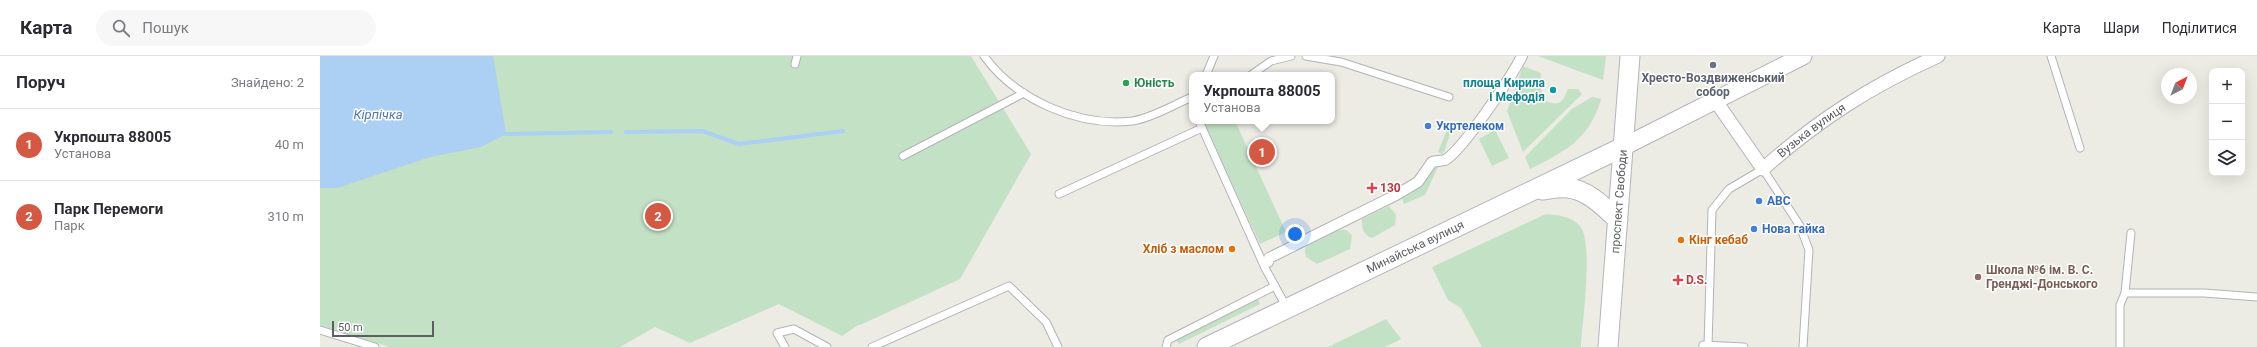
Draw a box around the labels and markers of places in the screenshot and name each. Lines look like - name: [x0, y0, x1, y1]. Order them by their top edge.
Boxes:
- marker: Хресто-Воздвиженський собор: [1708, 60, 1718, 70]
- place label: Хресто-Воздвиженський собор: [1641, 71, 1785, 99]
- place label: Юність: [1134, 76, 1175, 90]
- place label: площа Кирила і Мефодія: [1463, 76, 1546, 104]
- marker: Юність: [1121, 78, 1131, 88]
- marker: площа Кирила і Мефодія: [1548, 85, 1558, 95]
- place label: Укртелеком: [1436, 119, 1504, 133]
- marker: Укртелеком: [1423, 121, 1433, 131]
- pin: 1: [1249, 137, 1275, 167]
- place label: 130: [1380, 181, 1401, 195]
- marker: 130: [1367, 183, 1377, 193]
- place label: ABC: [1767, 194, 1791, 208]
- marker: ABC: [1754, 196, 1764, 206]
- pin: 2: [645, 201, 671, 231]
- place label: Нова гайка: [1762, 222, 1825, 236]
- marker: Нова гайка: [1749, 224, 1759, 234]
- place label: Кінг кебаб: [1689, 233, 1748, 247]
- marker: Кінг кебаб: [1676, 235, 1686, 245]
- place label: Хліб з маслом: [1143, 242, 1224, 256]
- marker: Хліб з маслом: [1227, 244, 1237, 254]
- place label: Школа №6 ім. В. С. Гренджі-Донського: [1986, 263, 2098, 291]
- marker: Школа №6 ім. В. С. Гренджі-Донського: [1973, 272, 1983, 282]
- place label: D.S.: [1686, 273, 1707, 287]
- marker: D.S.: [1673, 275, 1683, 285]

